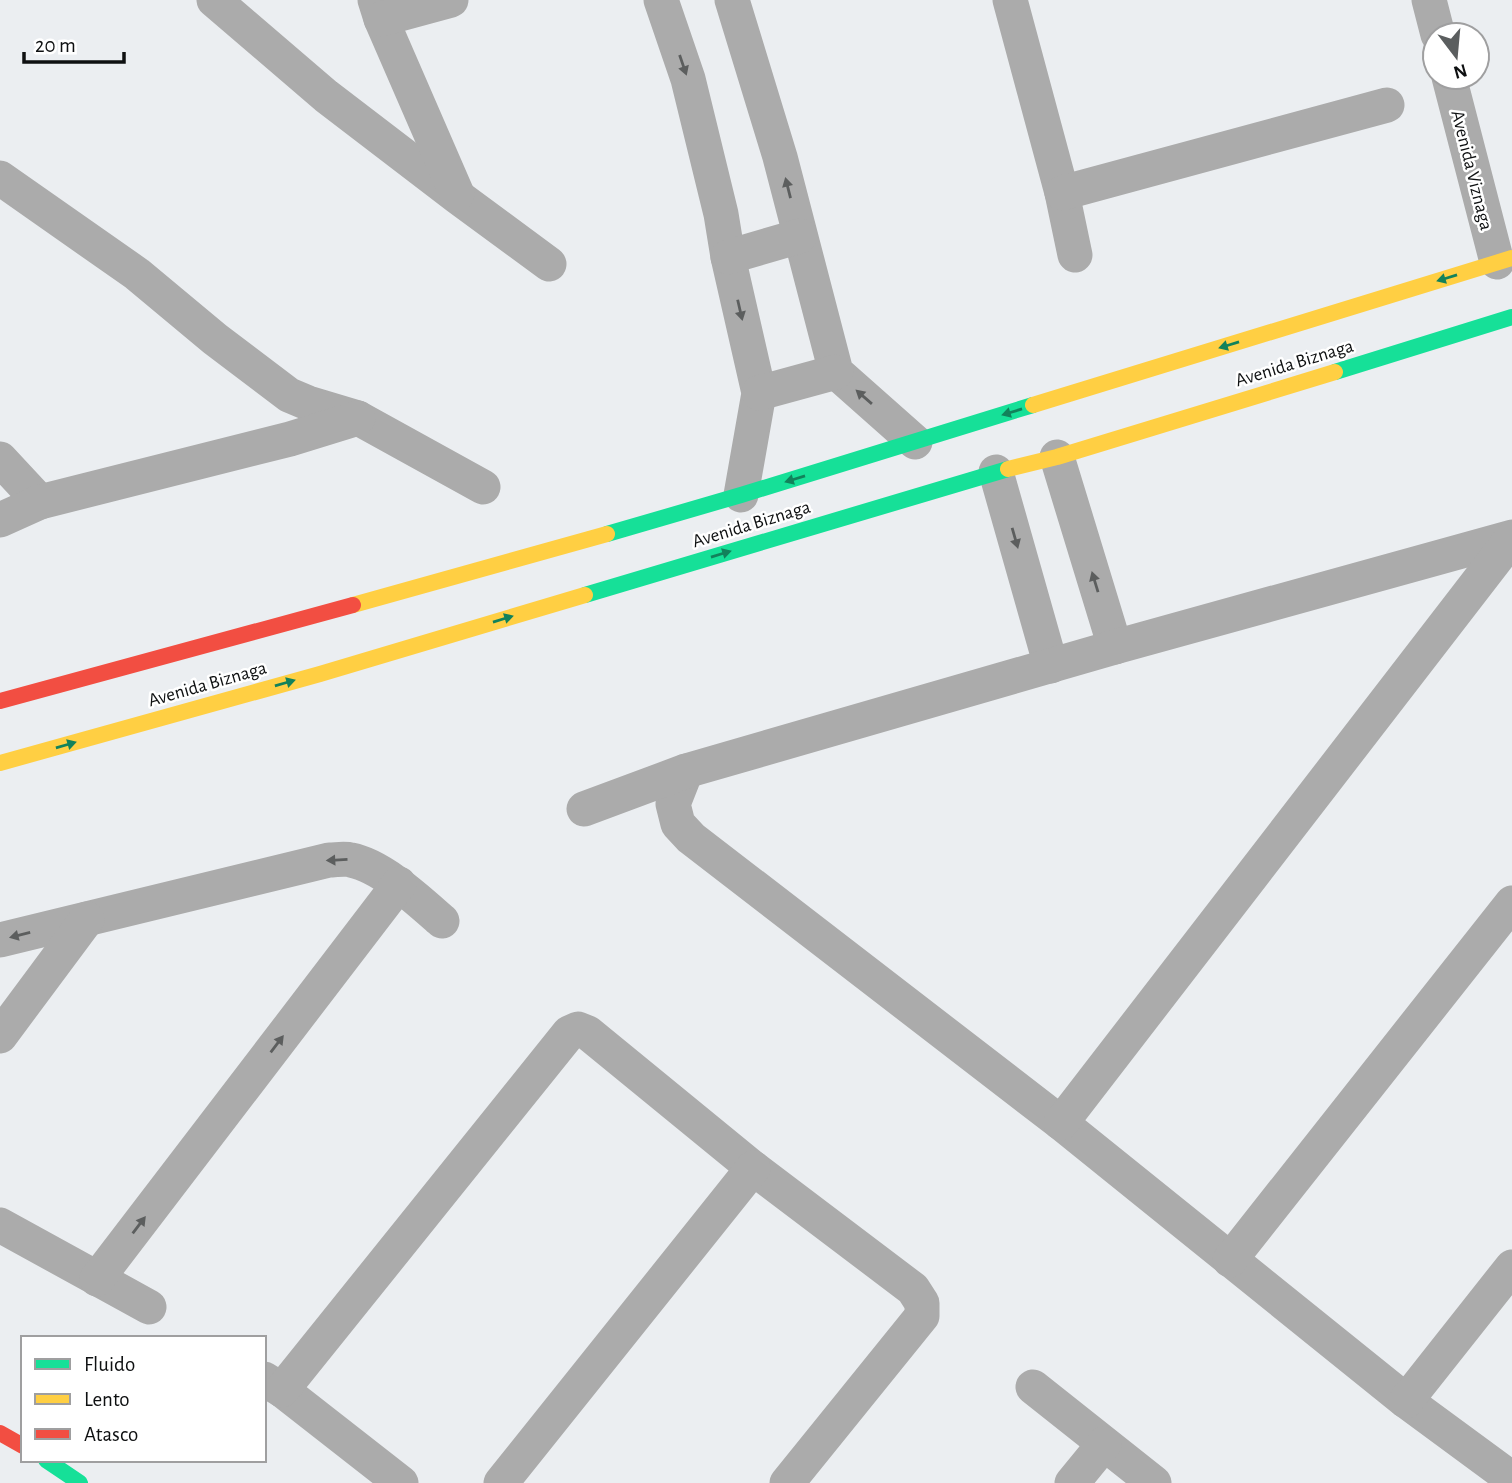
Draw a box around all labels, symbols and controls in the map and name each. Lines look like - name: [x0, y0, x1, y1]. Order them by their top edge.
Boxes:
- scale bar: [24, 21, 124, 65]
- north arrow: [1421, 21, 1491, 91]
- text: 20 m: [35, 35, 76, 56]
- one-way arrow: [678, 54, 689, 75]
- text: N: [1451, 60, 1469, 82]
- street label: Avenida Viznaga: [1447, 108, 1496, 232]
- one-way arrow: [782, 177, 793, 199]
- one-way arrow: [1436, 273, 1457, 284]
- one-way arrow: [735, 299, 746, 321]
- street label: Avenida Biznaga: [1233, 336, 1356, 390]
- one-way arrow: [1219, 340, 1240, 351]
- one-way arrow: [855, 390, 872, 405]
- one-way arrow: [1001, 407, 1022, 418]
- one-way arrow: [784, 474, 805, 484]
- street label: Avenida Biznaga: [690, 497, 813, 551]
- one-way arrow: [1010, 528, 1020, 549]
- one-way arrow: [711, 549, 732, 559]
- one-way arrow: [1089, 571, 1100, 592]
- one-way arrow: [493, 613, 514, 623]
- street label: Avenida Biznaga: [146, 658, 269, 710]
- one-way arrow: [275, 678, 296, 688]
- one-way arrow: [56, 739, 77, 749]
- one-way arrow: [326, 855, 348, 866]
- one-way arrow: [9, 930, 31, 941]
- one-way arrow: [270, 1035, 284, 1053]
- one-way arrow: [131, 1216, 146, 1234]
- legend: [21, 1336, 266, 1462]
- text: Fluido: [84, 1354, 135, 1375]
- text: Lento: [84, 1389, 130, 1410]
- text: Atasco: [84, 1424, 138, 1445]

